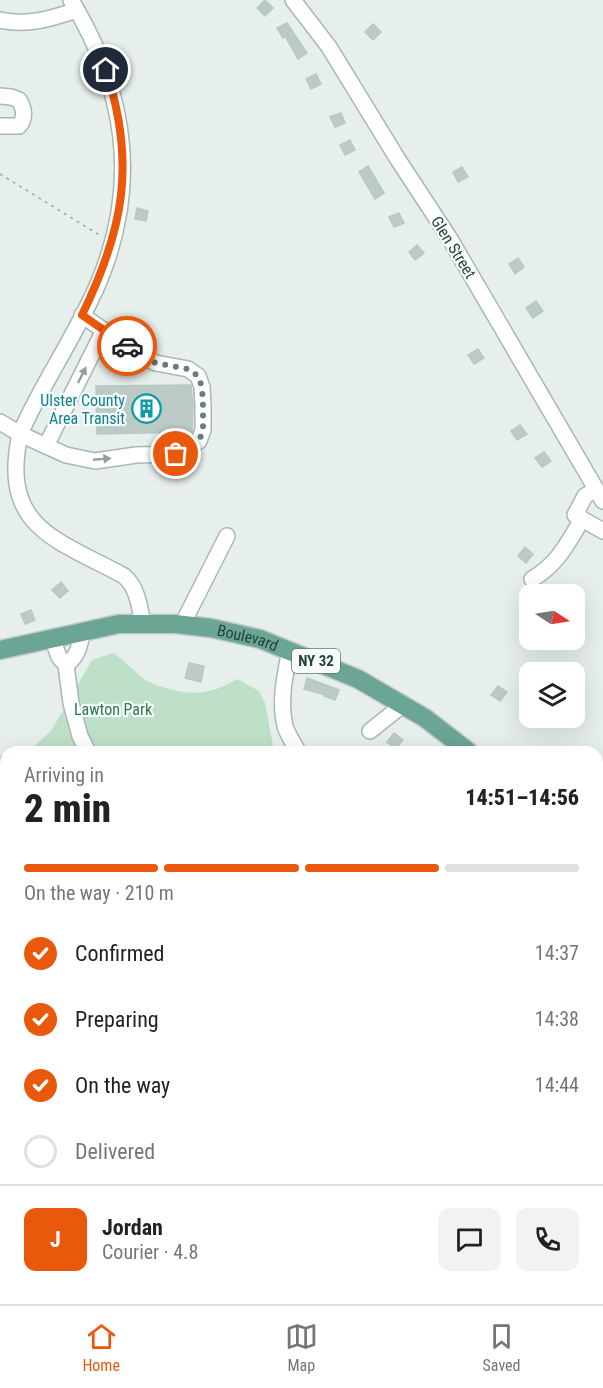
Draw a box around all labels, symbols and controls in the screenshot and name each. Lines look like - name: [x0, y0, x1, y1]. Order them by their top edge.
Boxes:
- pin: [80, 44, 131, 95]
- icon: home: [89, 53, 122, 86]
- street label: Glen Street: [427, 213, 480, 282]
- courier: [97, 316, 157, 376]
- icon: car: [111, 330, 144, 363]
- one-way arrow: [77, 366, 87, 383]
- place label: Ulster County Area Transit: [40, 391, 125, 428]
- building icon: Ulster County Area Transit: [130, 393, 162, 425]
- pin: [150, 428, 201, 479]
- icon: bag: [159, 437, 192, 470]
- one-way arrow: [92, 454, 111, 464]
- north arrow: [519, 584, 585, 650]
- map controls: [519, 584, 585, 728]
- street label: Boulevard: [215, 621, 281, 655]
- road number: NY 32: [292, 649, 340, 673]
- button: layers: [519, 662, 585, 728]
- park label: Lawton Park: [74, 700, 153, 719]
- text: Arriving in: [24, 763, 104, 787]
- text: 14:51–14:56: [465, 785, 579, 810]
- text: 2 min: [24, 786, 111, 832]
- text: On the way · 210 m: [24, 881, 174, 905]
- icon: check: [24, 937, 57, 970]
- text: Confirmed: [75, 941, 164, 966]
- text: 14:37: [535, 941, 579, 965]
- icon: check: [24, 1003, 57, 1036]
- text: Preparing: [75, 1007, 159, 1032]
- text: 14:38: [535, 1007, 579, 1031]
- icon: check: [24, 1069, 57, 1102]
- text: On the way: [75, 1073, 170, 1098]
- text: 14:44: [535, 1073, 579, 1097]
- text: Delivered: [75, 1139, 155, 1164]
- button: chat: [438, 1208, 501, 1271]
- button: phone: [516, 1208, 579, 1271]
- text: Jordan: [102, 1215, 163, 1240]
- text: J: [50, 1227, 61, 1252]
- text: Courier · 4.8: [102, 1240, 198, 1264]
- tab: Home: [82, 1320, 120, 1375]
- tab: Map: [285, 1320, 318, 1375]
- tab: Saved: [483, 1320, 521, 1375]

